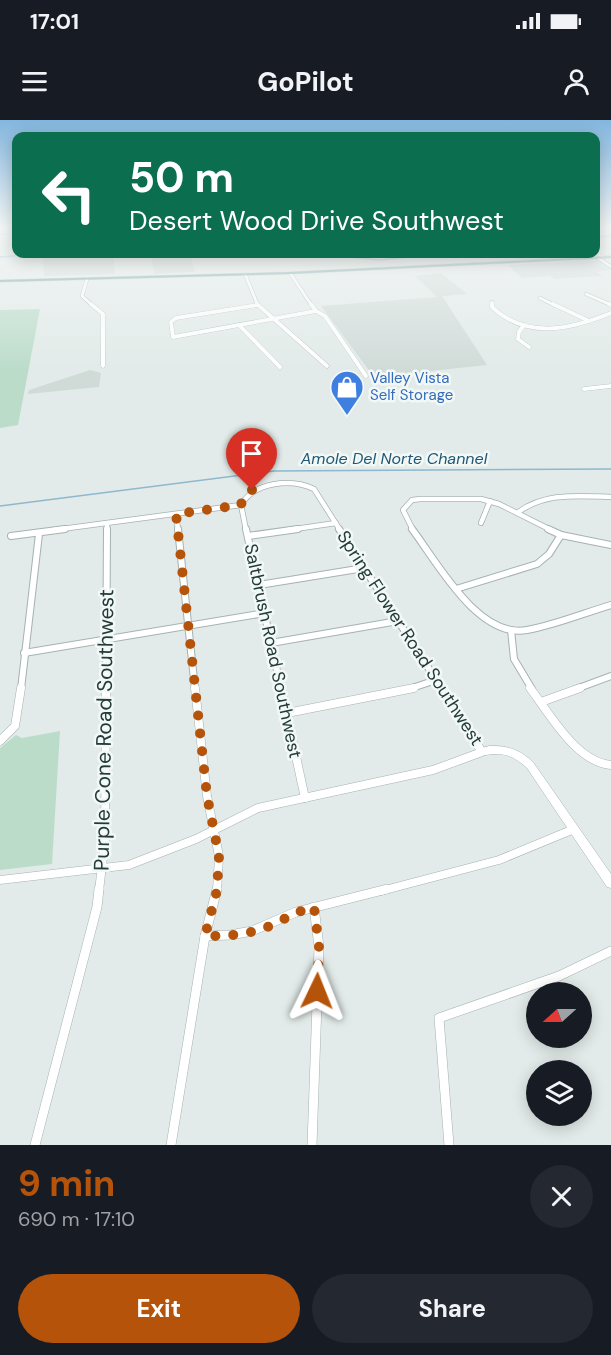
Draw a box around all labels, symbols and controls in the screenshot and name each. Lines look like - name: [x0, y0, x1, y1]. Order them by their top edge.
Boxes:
- text: 17:01: [30, 7, 79, 36]
- text: GoPilot: [257, 64, 354, 99]
- icon: menu: [18, 65, 51, 98]
- icon: person: [560, 65, 593, 98]
- text: 50 m: [129, 150, 234, 205]
- icon: left: [30, 156, 108, 234]
- text: Desert Wood Drive Southwest: [129, 203, 504, 238]
- place label: Valley Vista Self Storage: [370, 368, 453, 405]
- shop icon: Valley Vista Self Storage: [329, 369, 365, 416]
- pin: [226, 428, 277, 490]
- icon: arrive: [235, 437, 268, 470]
- water label: Amole Del Norte Channel: [300, 448, 488, 469]
- street label: Spring Flower Road Southwest: [331, 526, 489, 750]
- street label: Saltbrush Road Southwest: [239, 542, 307, 760]
- street label: Purple Cone Road Southwest: [88, 589, 120, 871]
- position arrow: [285, 959, 349, 1023]
- north arrow: [526, 982, 592, 1048]
- map controls: [526, 982, 592, 1126]
- button: layers: [526, 1060, 592, 1126]
- text: 9 min: [18, 1160, 115, 1207]
- button: close: [530, 1165, 593, 1228]
- text: 690 m · 17:10: [18, 1206, 135, 1232]
- button: Exit: [18, 1274, 300, 1343]
- button: Share: [312, 1274, 593, 1343]

